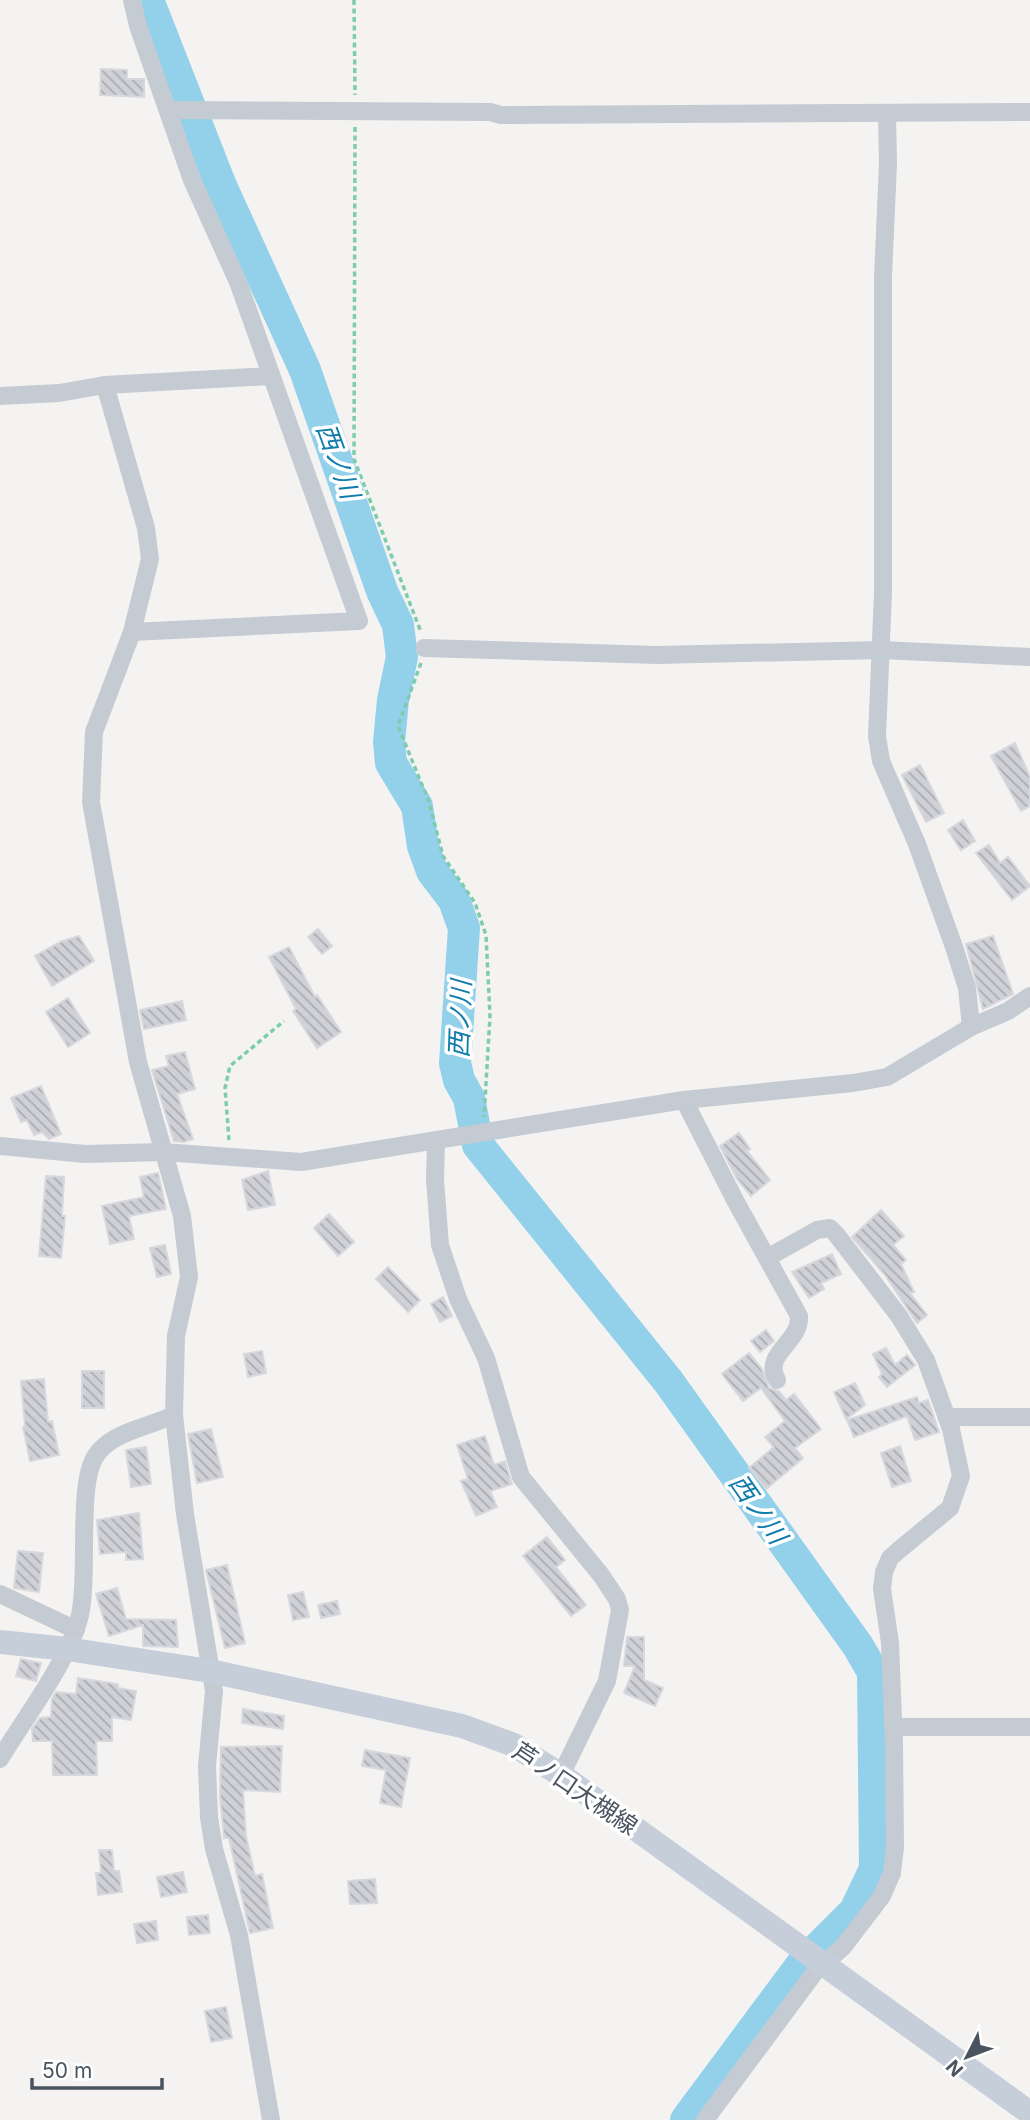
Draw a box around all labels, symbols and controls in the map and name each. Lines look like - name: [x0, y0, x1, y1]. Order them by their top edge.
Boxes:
- water label: 西ノ川: [311, 419, 367, 506]
- water label: 西ノ川: [443, 976, 476, 1059]
- water label: 西ノ川: [723, 1468, 795, 1552]
- street label: 芦ノ口大槻線: [507, 1736, 643, 1841]
- north arrow: [932, 2022, 1002, 2092]
- scale bar: [32, 2046, 161, 2090]
- text: N: [941, 2055, 968, 2081]
- text: 50 m: [42, 2058, 92, 2083]

